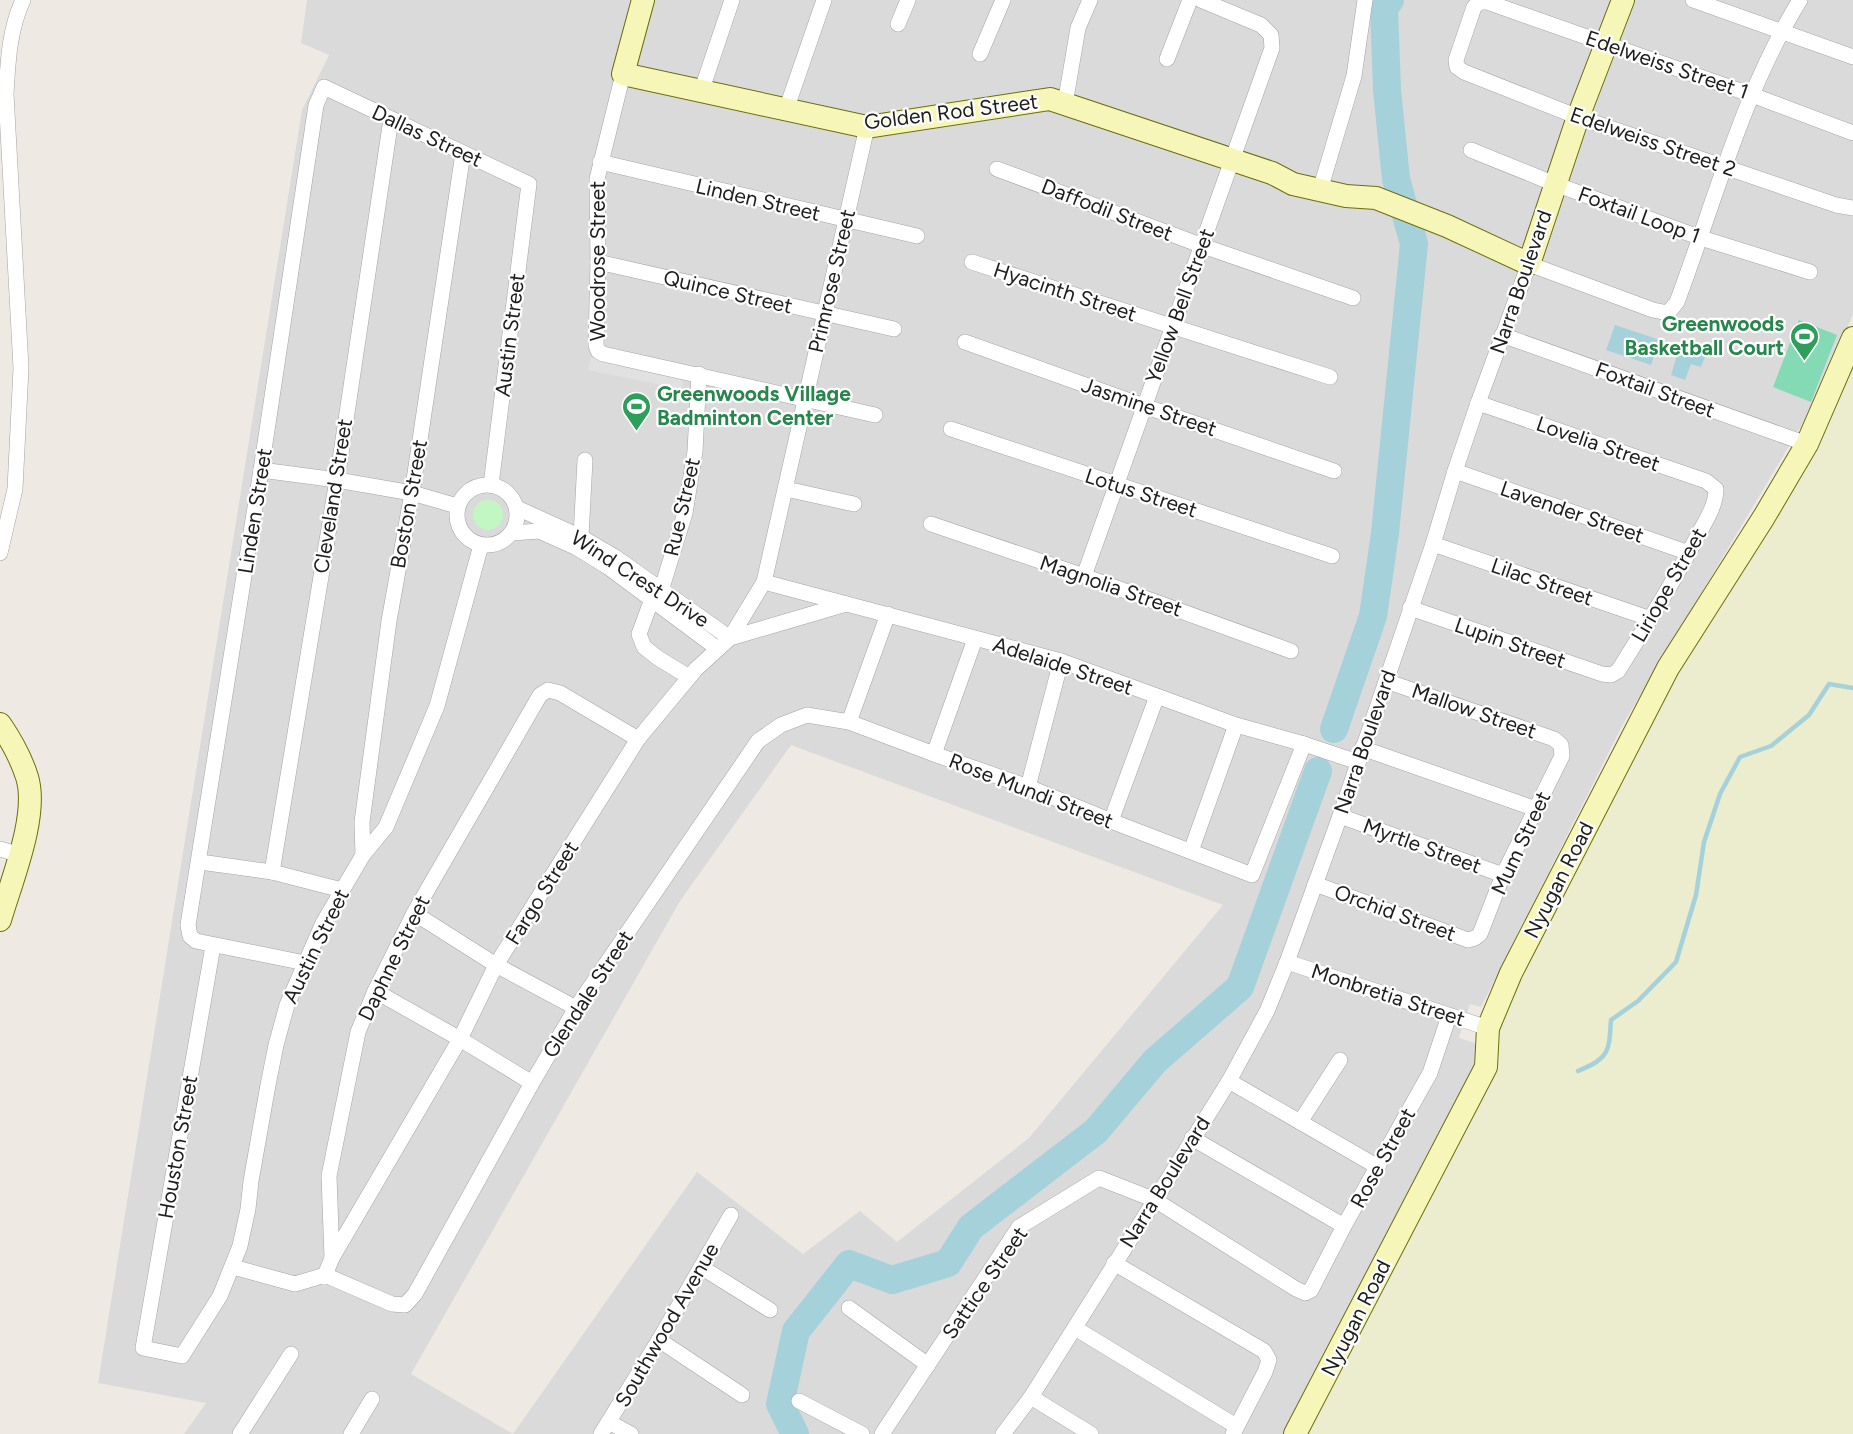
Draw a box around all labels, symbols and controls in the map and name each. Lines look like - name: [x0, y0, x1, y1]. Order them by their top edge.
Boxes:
- street label: Edelweiss Street 1: [1582, 25, 1752, 104]
- street label: Golden Rod Street: [863, 88, 1039, 135]
- street label: Dallas Street: [368, 99, 486, 172]
- street label: Edelweiss Street 2: [1567, 101, 1739, 182]
- street label: Linden Street: [693, 173, 823, 226]
- street label: Daffodil Street: [1038, 173, 1176, 246]
- street label: Woodrose Street: [585, 181, 610, 341]
- street label: Foxtail Loop 1: [1575, 181, 1704, 248]
- street label: Primrose Street: [803, 207, 860, 355]
- street label: Narra Boulevard: [1484, 207, 1557, 357]
- street label: Yellow Bell Street: [1140, 225, 1219, 387]
- street label: Hyacinth Street: [990, 257, 1140, 326]
- street label: Quince Street: [661, 265, 795, 318]
- street label: Austin Street: [490, 272, 529, 398]
- place label: Greenwoods Basketball Court: [1625, 311, 1784, 360]
- sports icon: Greenwoods Basketball Court: [1789, 320, 1821, 362]
- street label: Foxtail Street: [1592, 356, 1718, 423]
- street label: Jasmine Street: [1078, 372, 1220, 441]
- place label: Greenwoods Village Badminton Center: [657, 381, 851, 430]
- sports icon: Greenwoods Village Badminton Center: [620, 390, 652, 432]
- street label: Lovelia Street: [1533, 411, 1663, 476]
- street label: Cleveland Street: [308, 417, 357, 575]
- street label: Boston Street: [385, 437, 432, 570]
- street label: Linden Street: [232, 446, 277, 576]
- street label: Rue Street: [658, 455, 705, 559]
- street label: Lotus Street: [1082, 463, 1200, 522]
- street label: Lavender Street: [1497, 475, 1647, 548]
- street label: Liriope Street: [1626, 523, 1711, 646]
- street label: Wind Crest Drive: [567, 525, 714, 632]
- street label: Magnolia Street: [1037, 549, 1186, 622]
- street label: Lilac Street: [1488, 552, 1597, 611]
- street label: Lupin Street: [1451, 612, 1569, 673]
- street label: Adelaide Street: [990, 631, 1136, 700]
- street label: Narra Boulevard: [1328, 667, 1401, 817]
- street label: Mallow Street: [1409, 678, 1540, 744]
- street label: Rose Mundi Street: [945, 748, 1117, 833]
- street label: Mum Street: [1486, 787, 1555, 899]
- street label: Myrtle Street: [1360, 813, 1485, 878]
- street label: Nyugan Road: [1519, 817, 1599, 942]
- street label: Fargo Street: [500, 836, 583, 949]
- street label: Orchid Street: [1331, 879, 1459, 946]
- street label: Austin Street: [277, 884, 354, 1007]
- street label: Daphne Street: [352, 891, 435, 1025]
- street label: Glendale Street: [537, 925, 638, 1062]
- street label: Monbretia Street: [1308, 958, 1468, 1031]
- street label: Houston Street: [153, 1073, 202, 1221]
- street label: Rose Street: [1345, 1103, 1420, 1212]
- street label: Narra Boulevard: [1114, 1111, 1215, 1252]
- street label: Sattice Street: [937, 1222, 1032, 1344]
- street label: Southwood Avenue: [609, 1238, 724, 1411]
- street label: Nyugan Road: [1316, 1255, 1396, 1380]

